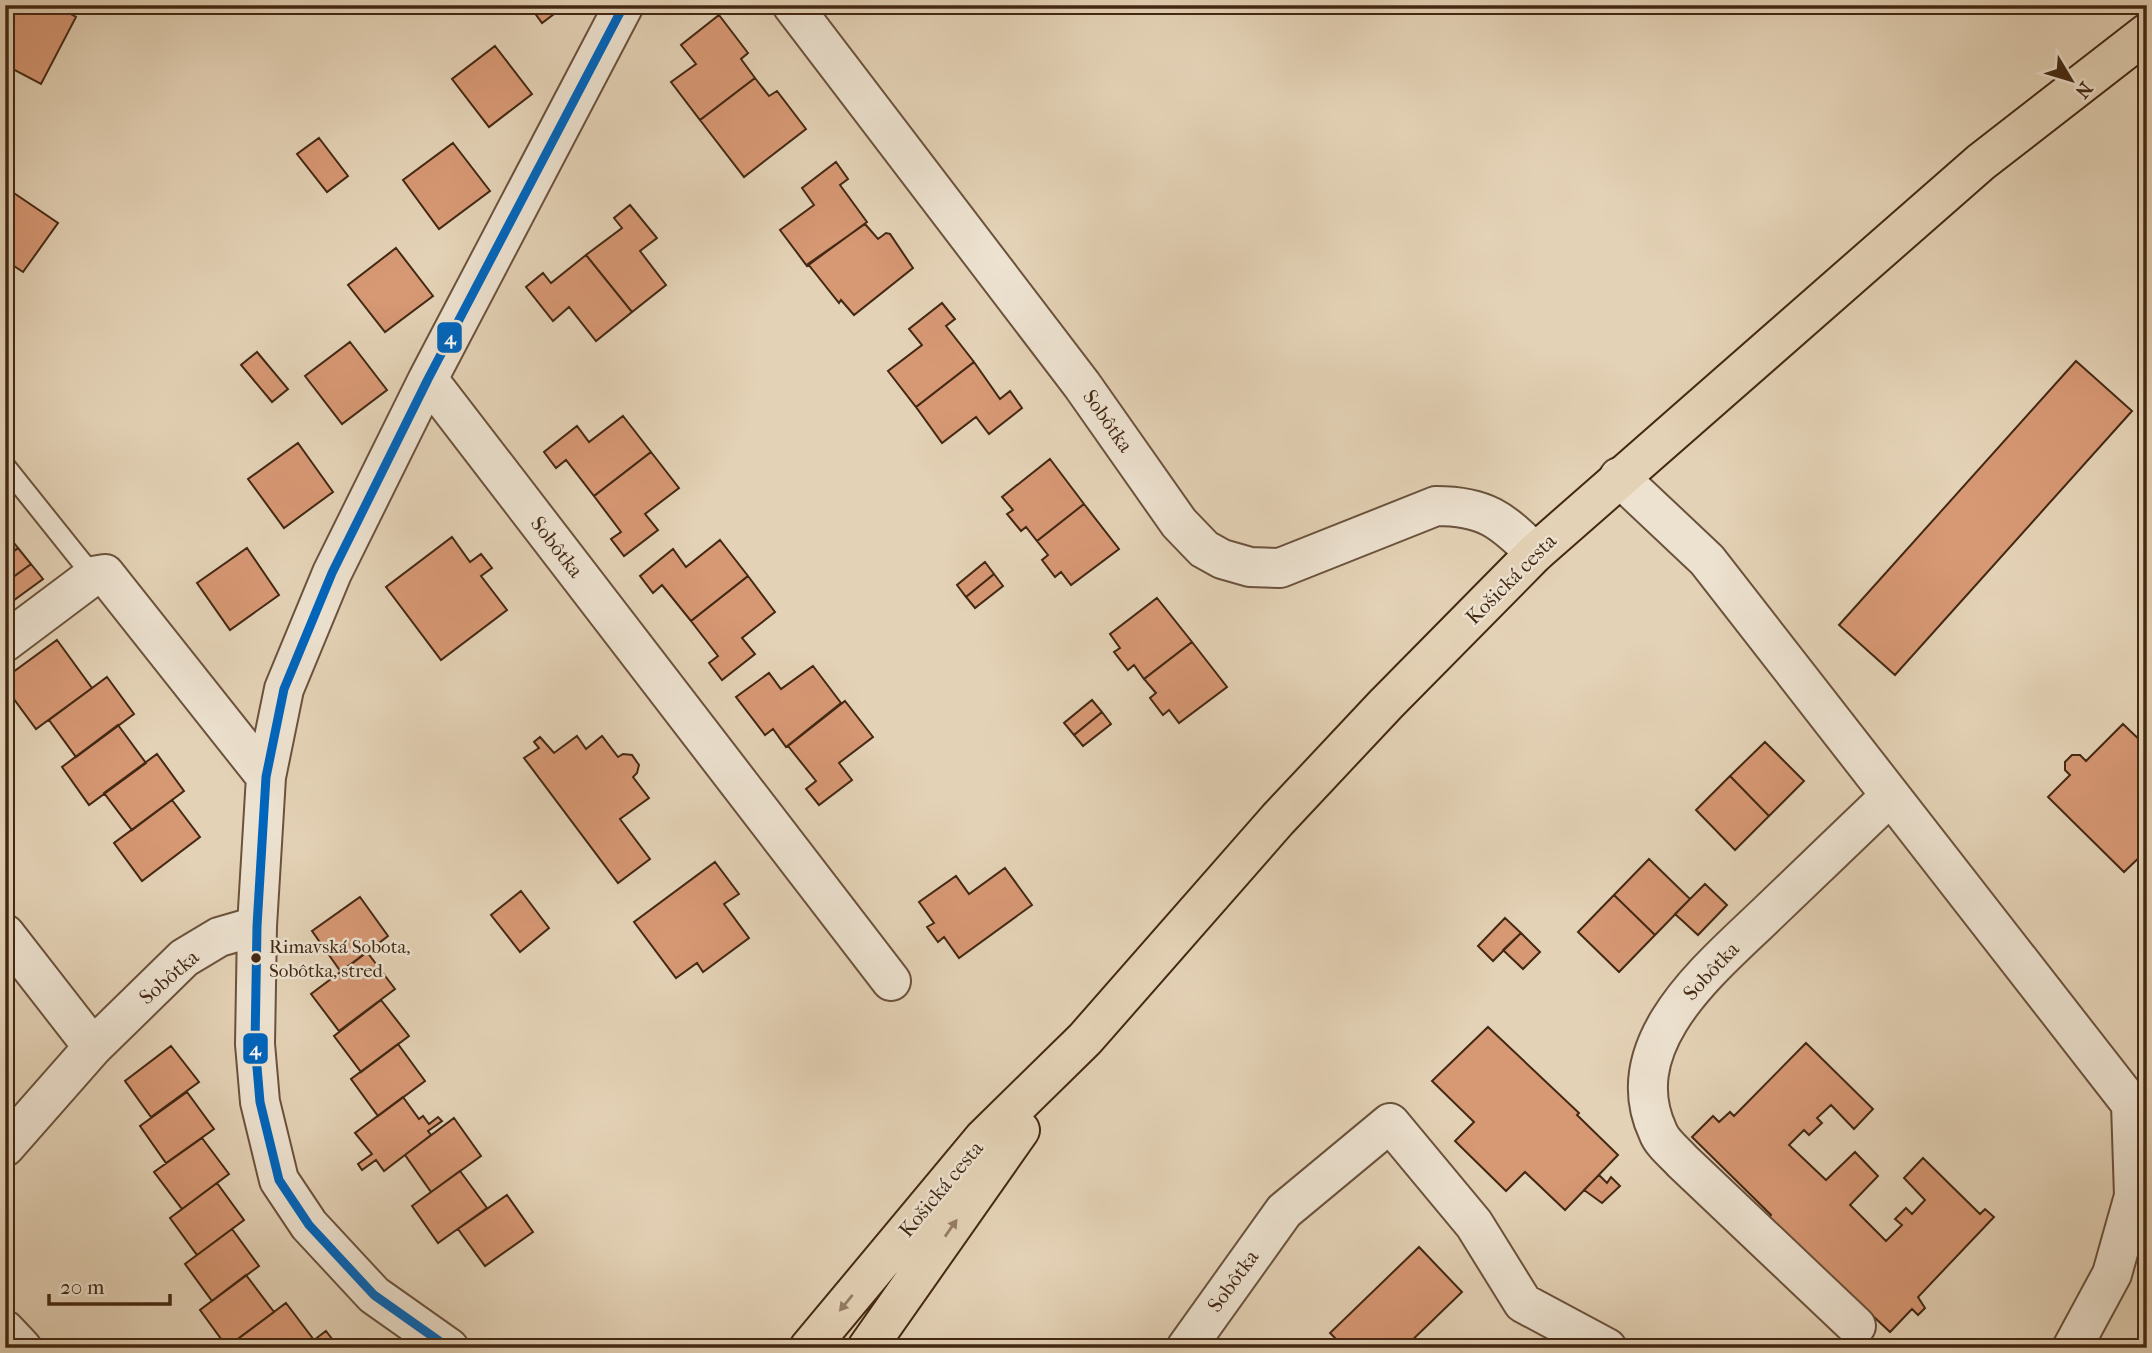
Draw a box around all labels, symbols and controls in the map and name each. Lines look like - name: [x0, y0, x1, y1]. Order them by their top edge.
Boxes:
- north arrow: [2036, 46, 2106, 116]
- text: N: [2070, 77, 2097, 103]
- line badge: 4: [436, 321, 463, 354]
- text: 4: [443, 327, 456, 349]
- street label: Sobôtka: [1078, 385, 1138, 457]
- street label: Sobôtka: [526, 512, 588, 583]
- street label: Košická cesta: [1461, 529, 1561, 629]
- place label: Rimavská Sobota, Sobôtka, stred: [269, 936, 410, 982]
- street label: Sobôtka: [1678, 937, 1744, 1005]
- street label: Sobôtka: [134, 944, 204, 1009]
- marker: Rimavská Sobota, Sobôtka, stred: [249, 951, 263, 965]
- line badge: 4: [242, 1032, 269, 1065]
- text: 4: [248, 1038, 261, 1060]
- street label: Košická cesta: [894, 1136, 988, 1242]
- one-way arrow: [944, 1218, 958, 1237]
- street label: Sobôtka: [1202, 1245, 1264, 1317]
- scale bar: [49, 1262, 170, 1306]
- text: 20 m: [60, 1275, 105, 1299]
- one-way arrow: [839, 1294, 854, 1311]

